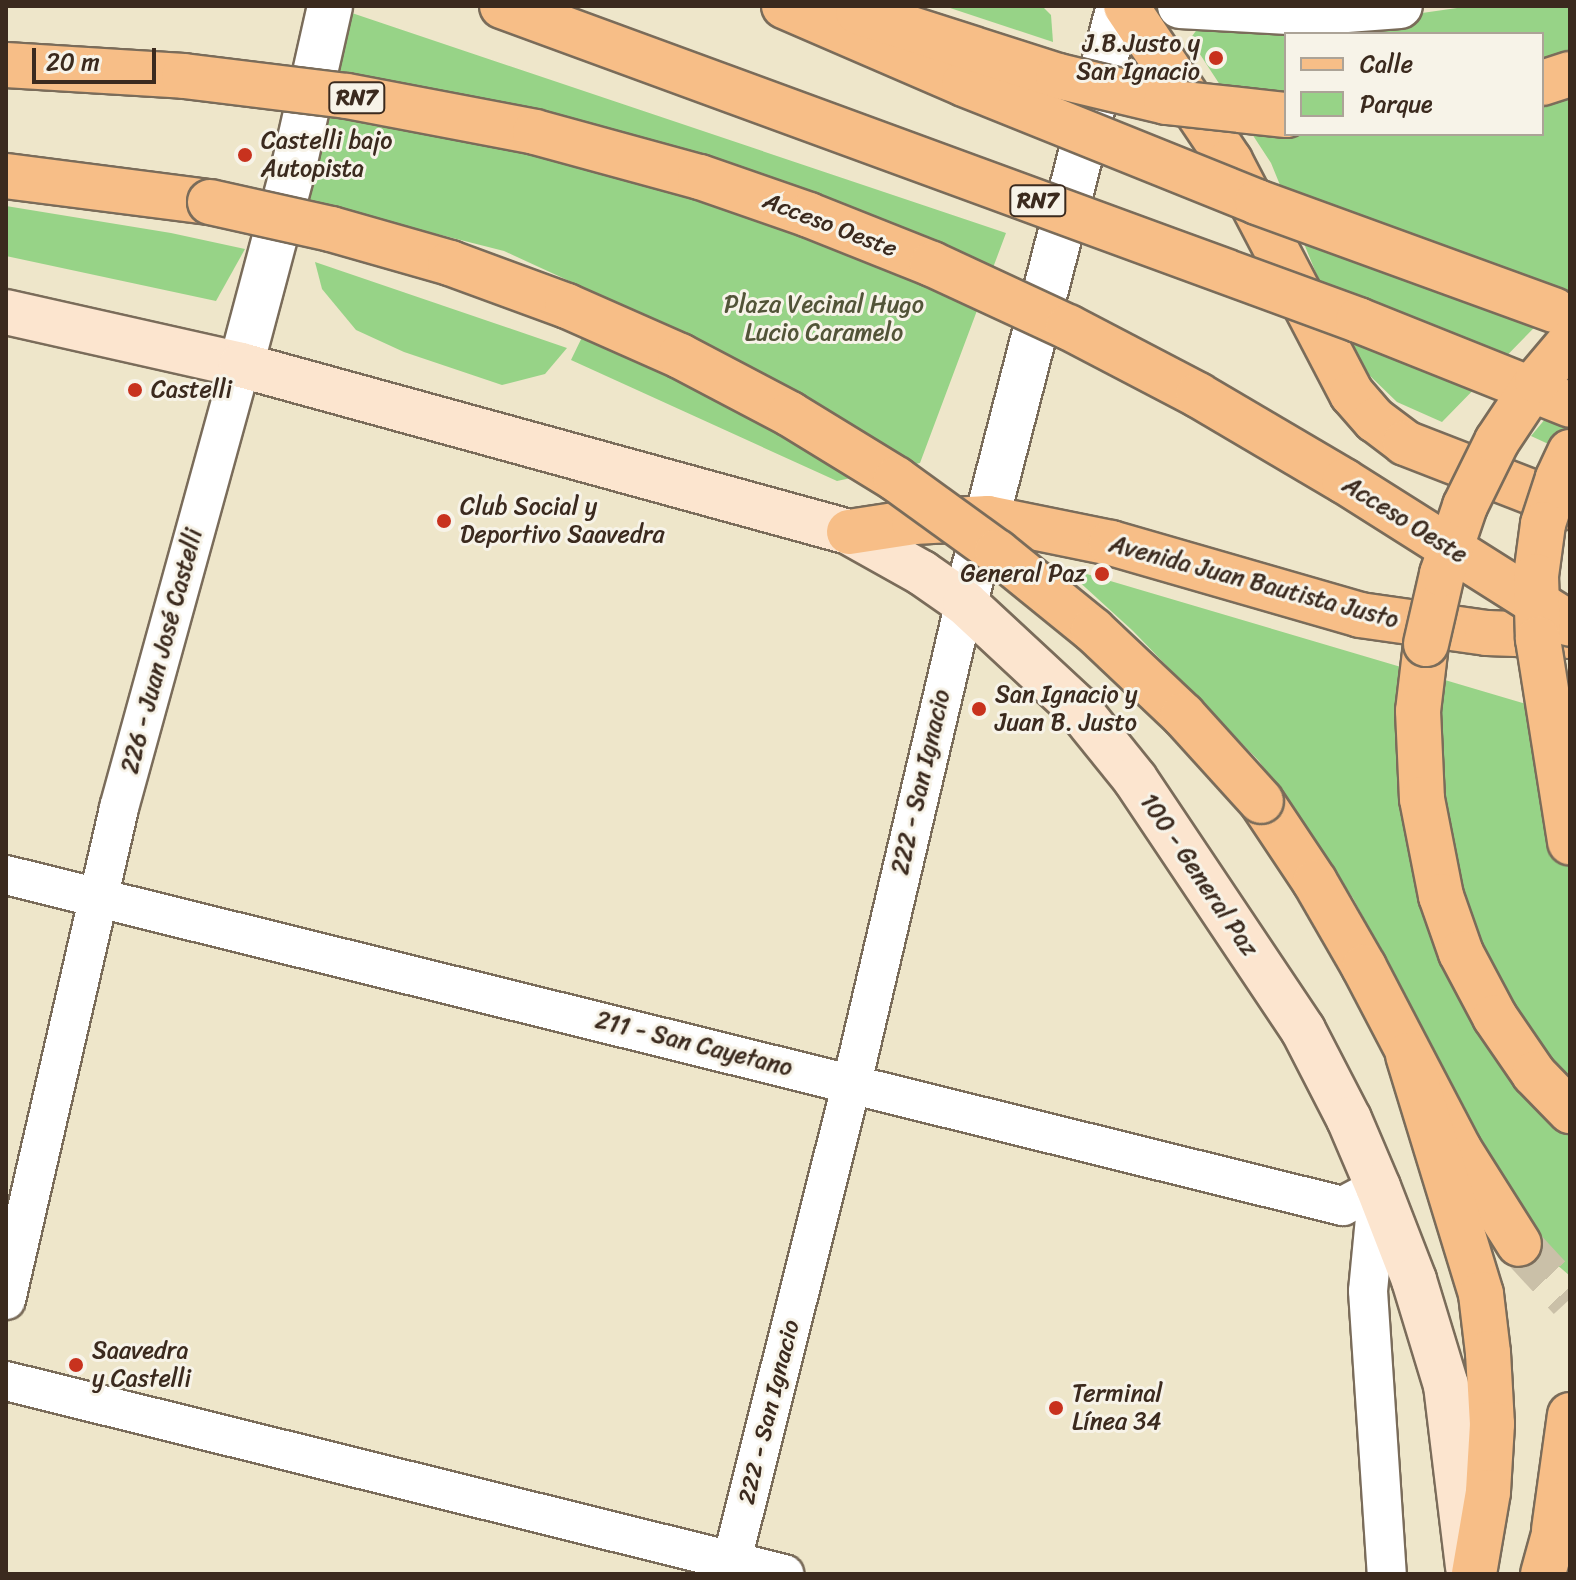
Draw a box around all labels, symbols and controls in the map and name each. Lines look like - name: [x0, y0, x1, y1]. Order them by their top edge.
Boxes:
- place label: J.B.Justo y San Ignacio: [1077, 30, 1200, 86]
- scale bar: [36, 32, 160, 82]
- legend: [1284, 32, 1544, 136]
- text: 20 m: [46, 41, 100, 83]
- text: Calle: [1360, 43, 1413, 85]
- marker: J.B.Justo y San Ignacio: [1207, 49, 1225, 67]
- road number: RN7: [327, 80, 387, 116]
- text: Parque: [1360, 83, 1433, 125]
- place label: Castelli bajo Autopista: [261, 127, 394, 183]
- marker: Castelli bajo Autopista: [236, 146, 254, 164]
- road number: RN7: [1008, 183, 1068, 219]
- street label: Acceso Oeste: [759, 186, 901, 264]
- park label: Plaza Vecinal Hugo Lucio Caramelo: [725, 291, 923, 347]
- place label: Castelli: [151, 376, 232, 404]
- marker: Castelli: [126, 381, 144, 399]
- street label: Acceso Oeste: [1337, 470, 1473, 570]
- place label: Club Social y Deportivo Saavedra: [460, 493, 664, 549]
- marker: Club Social y Deportivo Saavedra: [435, 512, 453, 530]
- street label: 226 - Juan José Castelli: [115, 524, 209, 778]
- street label: Avenida Juan Bautista Justo: [1106, 529, 1402, 635]
- place label: General Paz: [960, 560, 1086, 588]
- marker: General Paz: [1093, 565, 1111, 583]
- place label: San Ignacio y Juan B. Justo: [995, 681, 1137, 737]
- street label: 222 - San Ignacio: [886, 687, 956, 877]
- marker: San Ignacio y Juan B. Justo: [970, 700, 988, 718]
- street label: 100 - General Paz: [1134, 788, 1264, 962]
- street label: 211 - San Cayetano: [592, 1005, 796, 1083]
- street label: 222 - San Ignacio: [732, 1317, 806, 1507]
- place label: Saavedra y Castelli: [92, 1337, 192, 1393]
- marker: Saavedra y Castelli: [67, 1356, 85, 1374]
- place label: Terminal Línea 34: [1072, 1380, 1162, 1436]
- marker: Terminal Línea 34: [1047, 1399, 1065, 1417]

